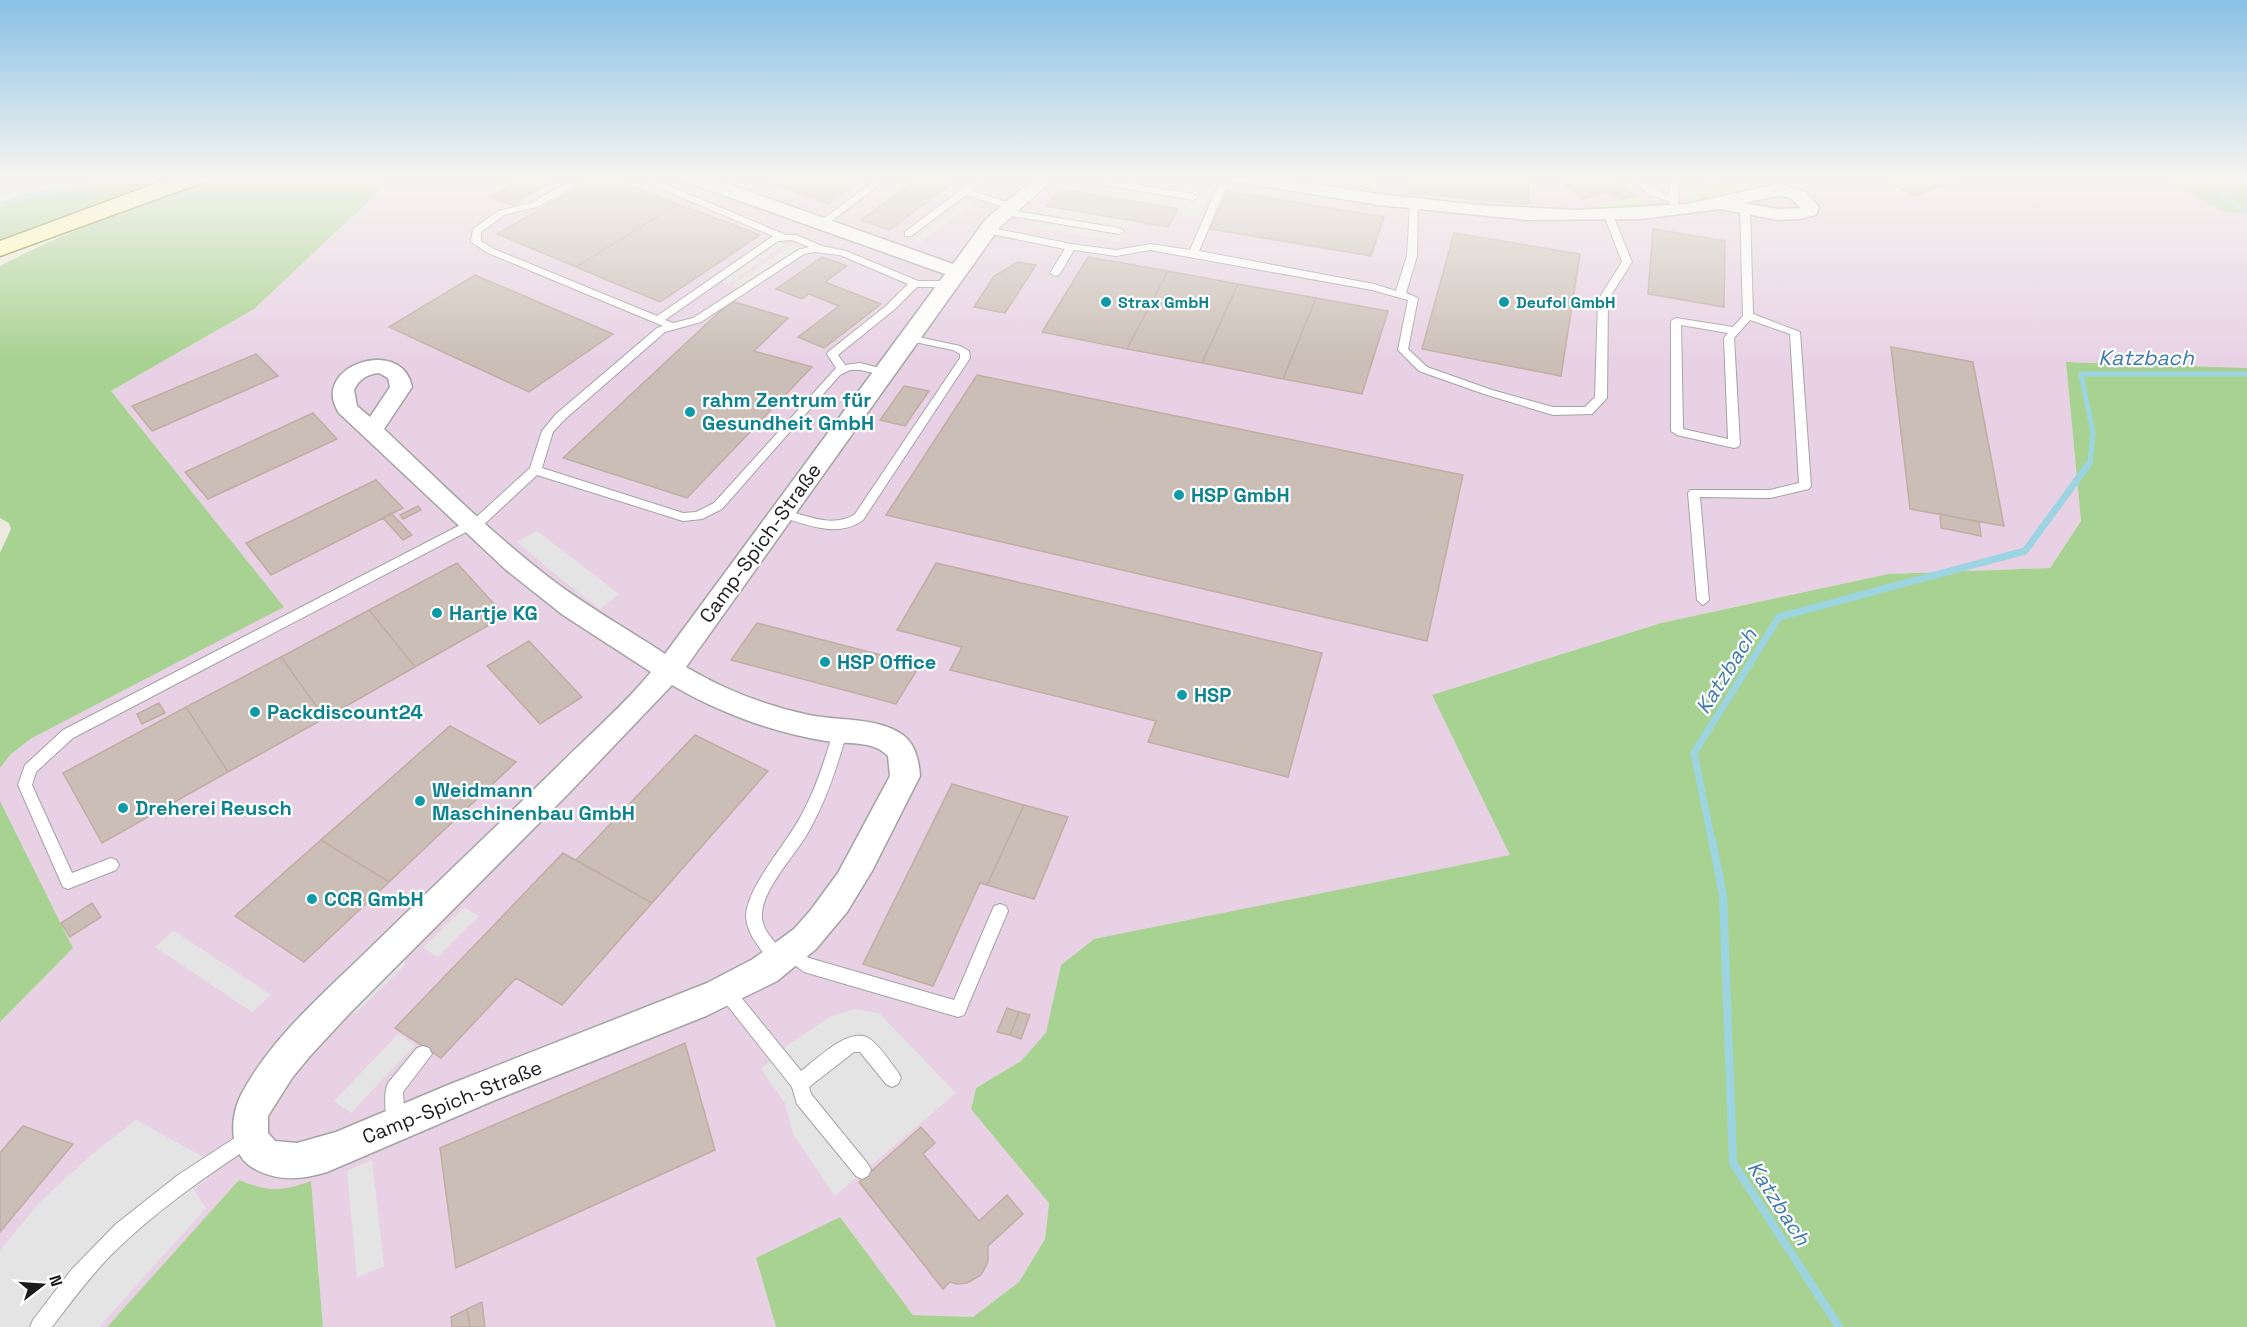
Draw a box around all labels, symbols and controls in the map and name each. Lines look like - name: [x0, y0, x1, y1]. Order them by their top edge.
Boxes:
- place label: Strax GmbH: [1118, 292, 1209, 313]
- place label: Deufol GmbH: [1516, 292, 1616, 313]
- marker: Strax GmbH: [1099, 295, 1113, 309]
- marker: Deufol GmbH: [1497, 295, 1511, 309]
- water label: Katzbach: [2098, 344, 2195, 371]
- place label: rahm Zentrum für Gesundheit GmbH: [702, 387, 874, 436]
- marker: rahm Zentrum für Gesundheit GmbH: [683, 405, 697, 419]
- street label: Camp-Spich-Straße: [693, 458, 827, 628]
- place label: HSP GmbH: [1191, 482, 1290, 508]
- marker: HSP GmbH: [1172, 488, 1186, 502]
- place label: Hartje KG: [449, 600, 538, 626]
- marker: Hartje KG: [430, 606, 444, 620]
- water label: Katzbach: [1689, 622, 1763, 719]
- place label: HSP Office: [837, 649, 936, 675]
- marker: HSP Office: [818, 655, 832, 669]
- place label: HSP: [1194, 682, 1231, 708]
- marker: HSP: [1175, 688, 1189, 702]
- place label: Packdiscount24: [267, 699, 423, 725]
- marker: Packdiscount24: [248, 705, 262, 719]
- place label: Weidmann Maschinenbau GmbH: [432, 777, 635, 826]
- marker: Weidmann Maschinenbau GmbH: [413, 794, 427, 808]
- place label: Dreherei Reusch: [135, 795, 292, 821]
- marker: Dreherei Reusch: [116, 801, 130, 815]
- place label: CCR GmbH: [324, 886, 424, 912]
- marker: CCR GmbH: [305, 892, 319, 906]
- street label: Camp-Spich-Straße: [358, 1054, 546, 1150]
- water label: Katzbach: [1742, 1156, 1817, 1251]
- north arrow: [12, 1255, 72, 1315]
- text: N: [44, 1273, 67, 1289]

